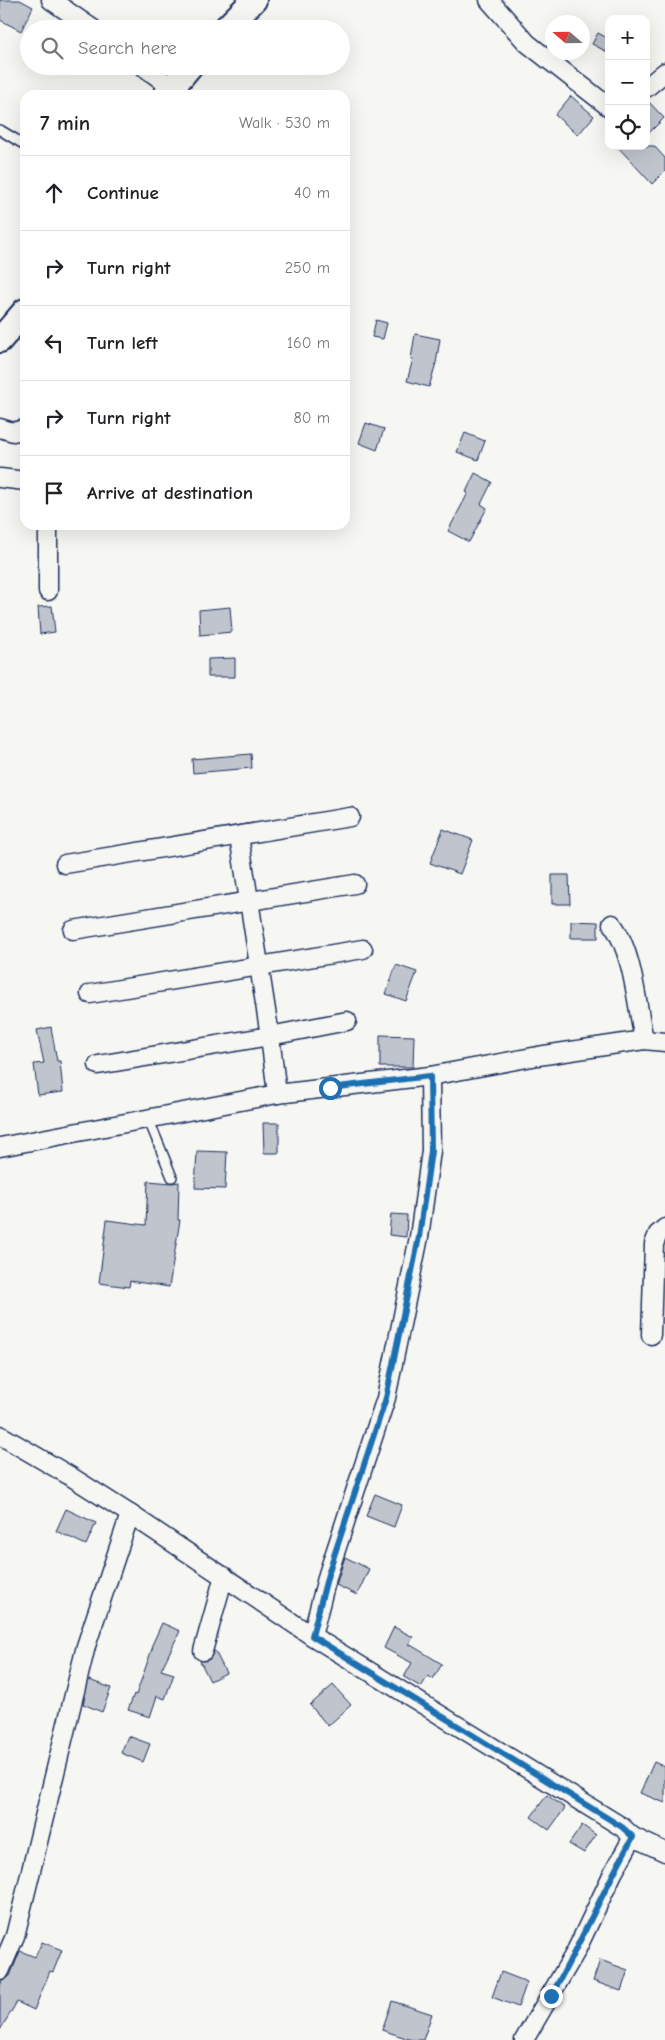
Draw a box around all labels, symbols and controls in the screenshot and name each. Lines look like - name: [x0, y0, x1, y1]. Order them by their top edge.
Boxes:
- north arrow: [545, 15, 590, 60]
- map controls: [605, 15, 650, 150]
- button: +: [605, 15, 650, 60]
- search box: [20, 20, 350, 75]
- icon: search: [38, 34, 66, 62]
- text: Search here: [78, 37, 177, 59]
- button: −: [605, 60, 650, 105]
- button: locate: [605, 105, 650, 150]
- text: 7 min: [40, 111, 90, 135]
- text: Walk · 530 m: [239, 114, 330, 132]
- icon: ahead: [40, 179, 68, 207]
- text: Continue: [87, 182, 159, 204]
- text: 40 m: [294, 184, 330, 202]
- icon: right: [40, 254, 68, 282]
- text: Turn right: [87, 257, 171, 279]
- text: 250 m: [285, 259, 330, 277]
- icon: left: [40, 329, 68, 357]
- text: Turn left: [87, 332, 158, 354]
- text: 160 m: [287, 334, 330, 352]
- icon: right: [40, 404, 68, 432]
- text: Turn right: [87, 407, 171, 429]
- text: 80 m: [293, 409, 330, 427]
- icon: arrive: [40, 479, 68, 507]
- text: Arrive at destination: [87, 482, 253, 504]
- route start: [319, 1077, 342, 1100]
- route end: [540, 1985, 563, 2008]

